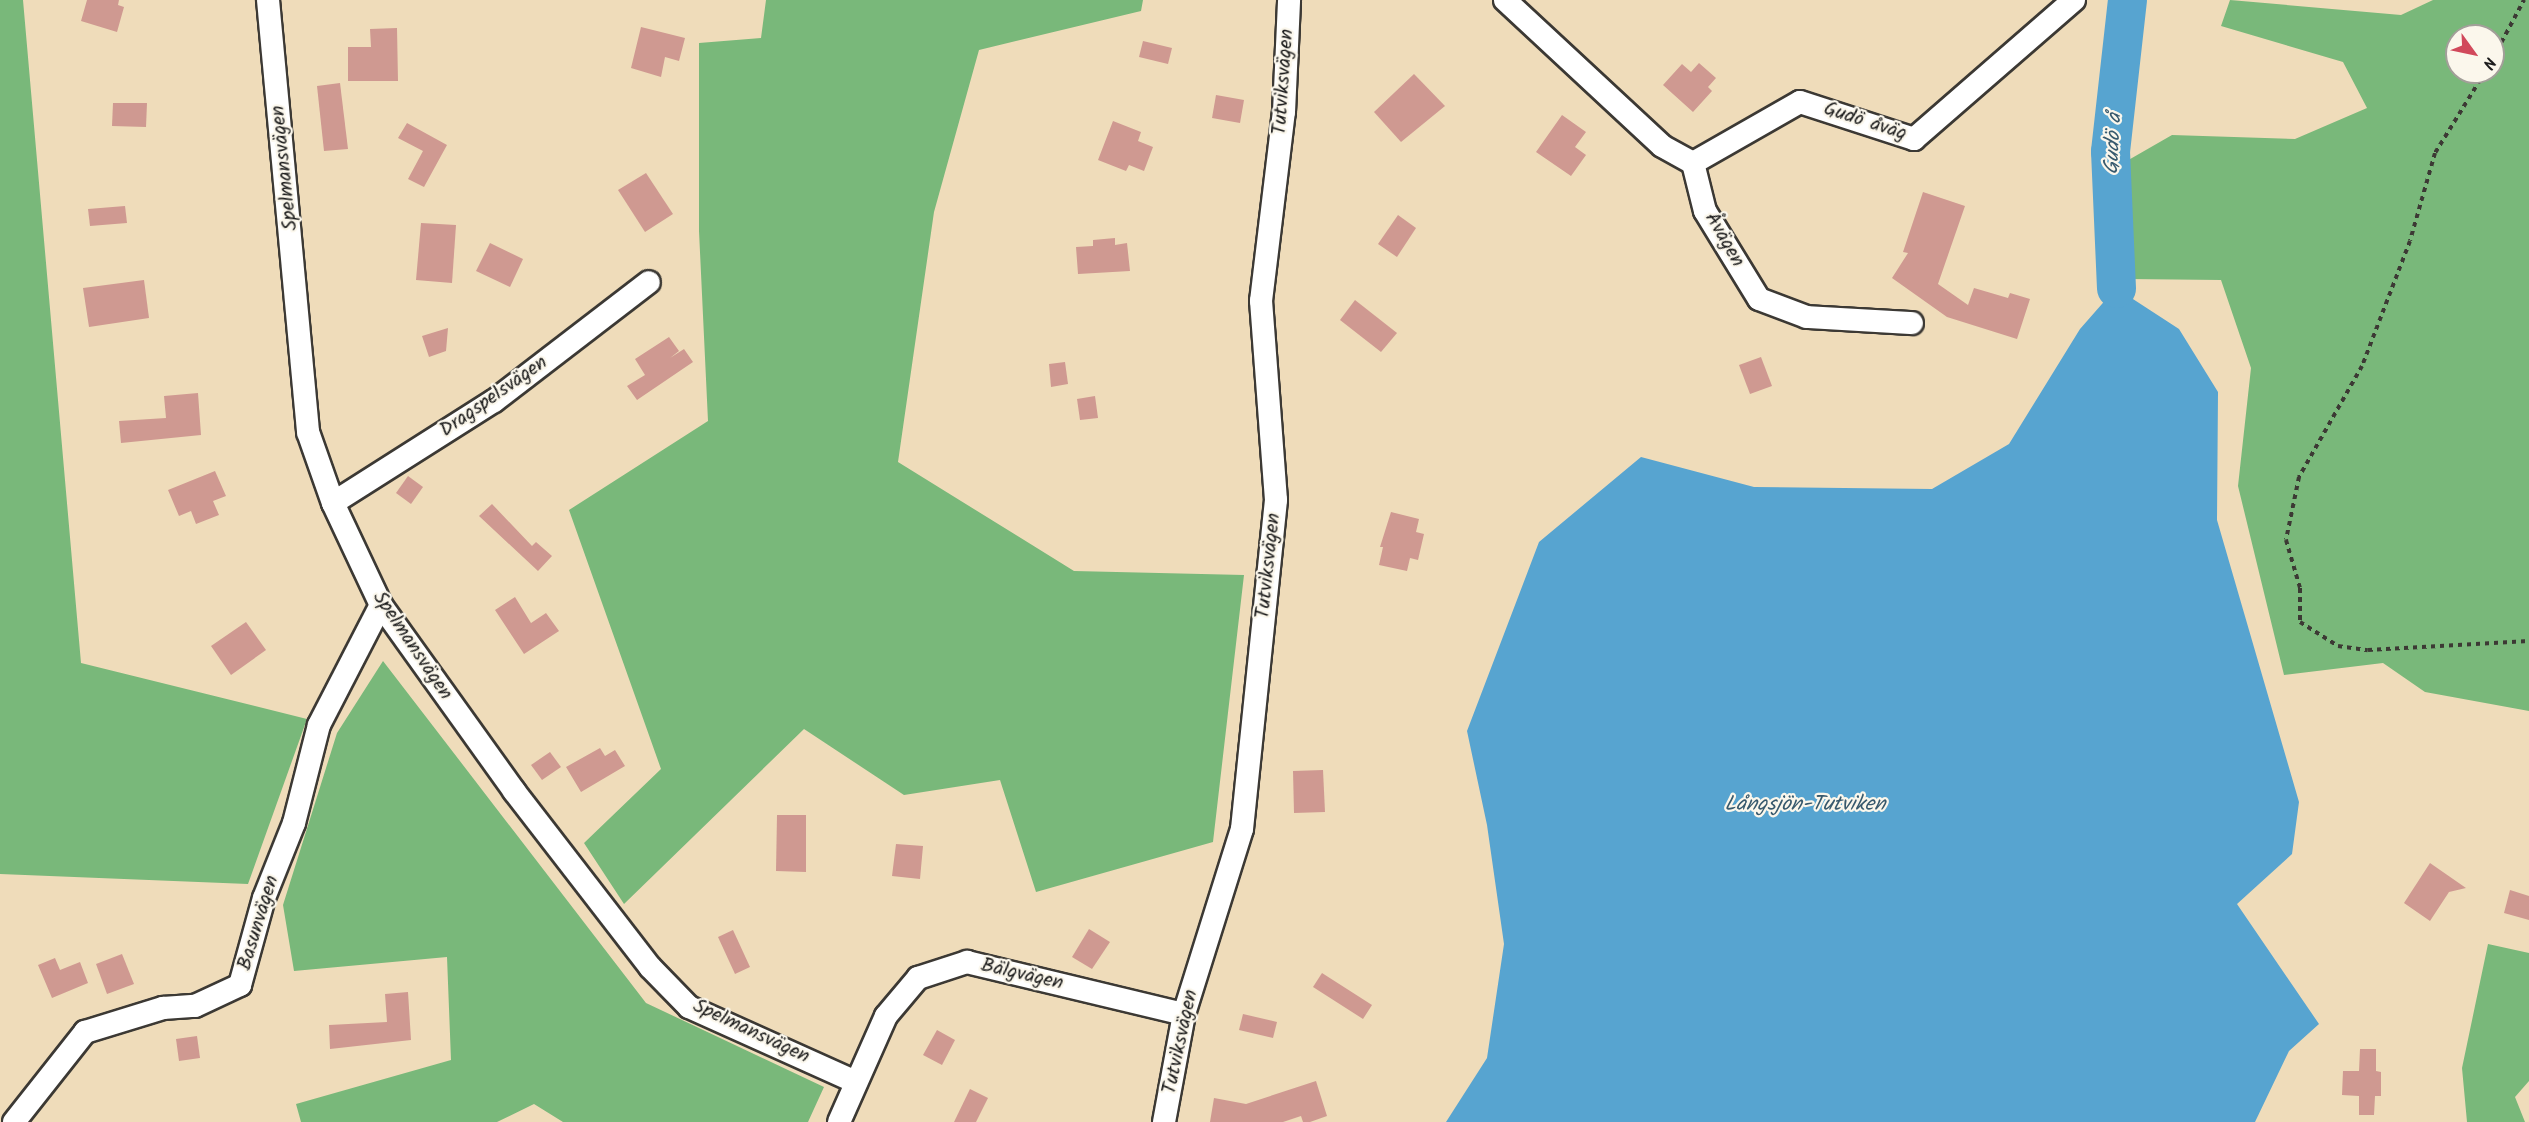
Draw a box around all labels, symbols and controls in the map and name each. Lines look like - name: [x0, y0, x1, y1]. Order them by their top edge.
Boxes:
- north arrow: [2445, 24, 2505, 84]
- street label: Tutviksvägen: [1268, 28, 1300, 136]
- text: N: [2476, 52, 2502, 74]
- street label: Gudö åväg: [1821, 97, 1909, 147]
- street label: Spelmansvägen: [267, 104, 303, 232]
- water label: Gudö å: [2100, 113, 2128, 175]
- street label: Åvägen: [1699, 208, 1749, 272]
- street label: Dragspelsvägen: [436, 351, 552, 443]
- street label: Tutviksvägen: [1252, 512, 1286, 620]
- street label: Spelmansvägen: [367, 587, 457, 705]
- water label: Långsjön-Tutviken: [1725, 792, 1885, 818]
- street label: Basunvägen: [233, 873, 285, 973]
- street label: Bälgvägen: [979, 954, 1065, 996]
- street label: Tutviksvägen: [1158, 988, 1204, 1096]
- street label: Spelmansvägen: [689, 995, 813, 1069]

